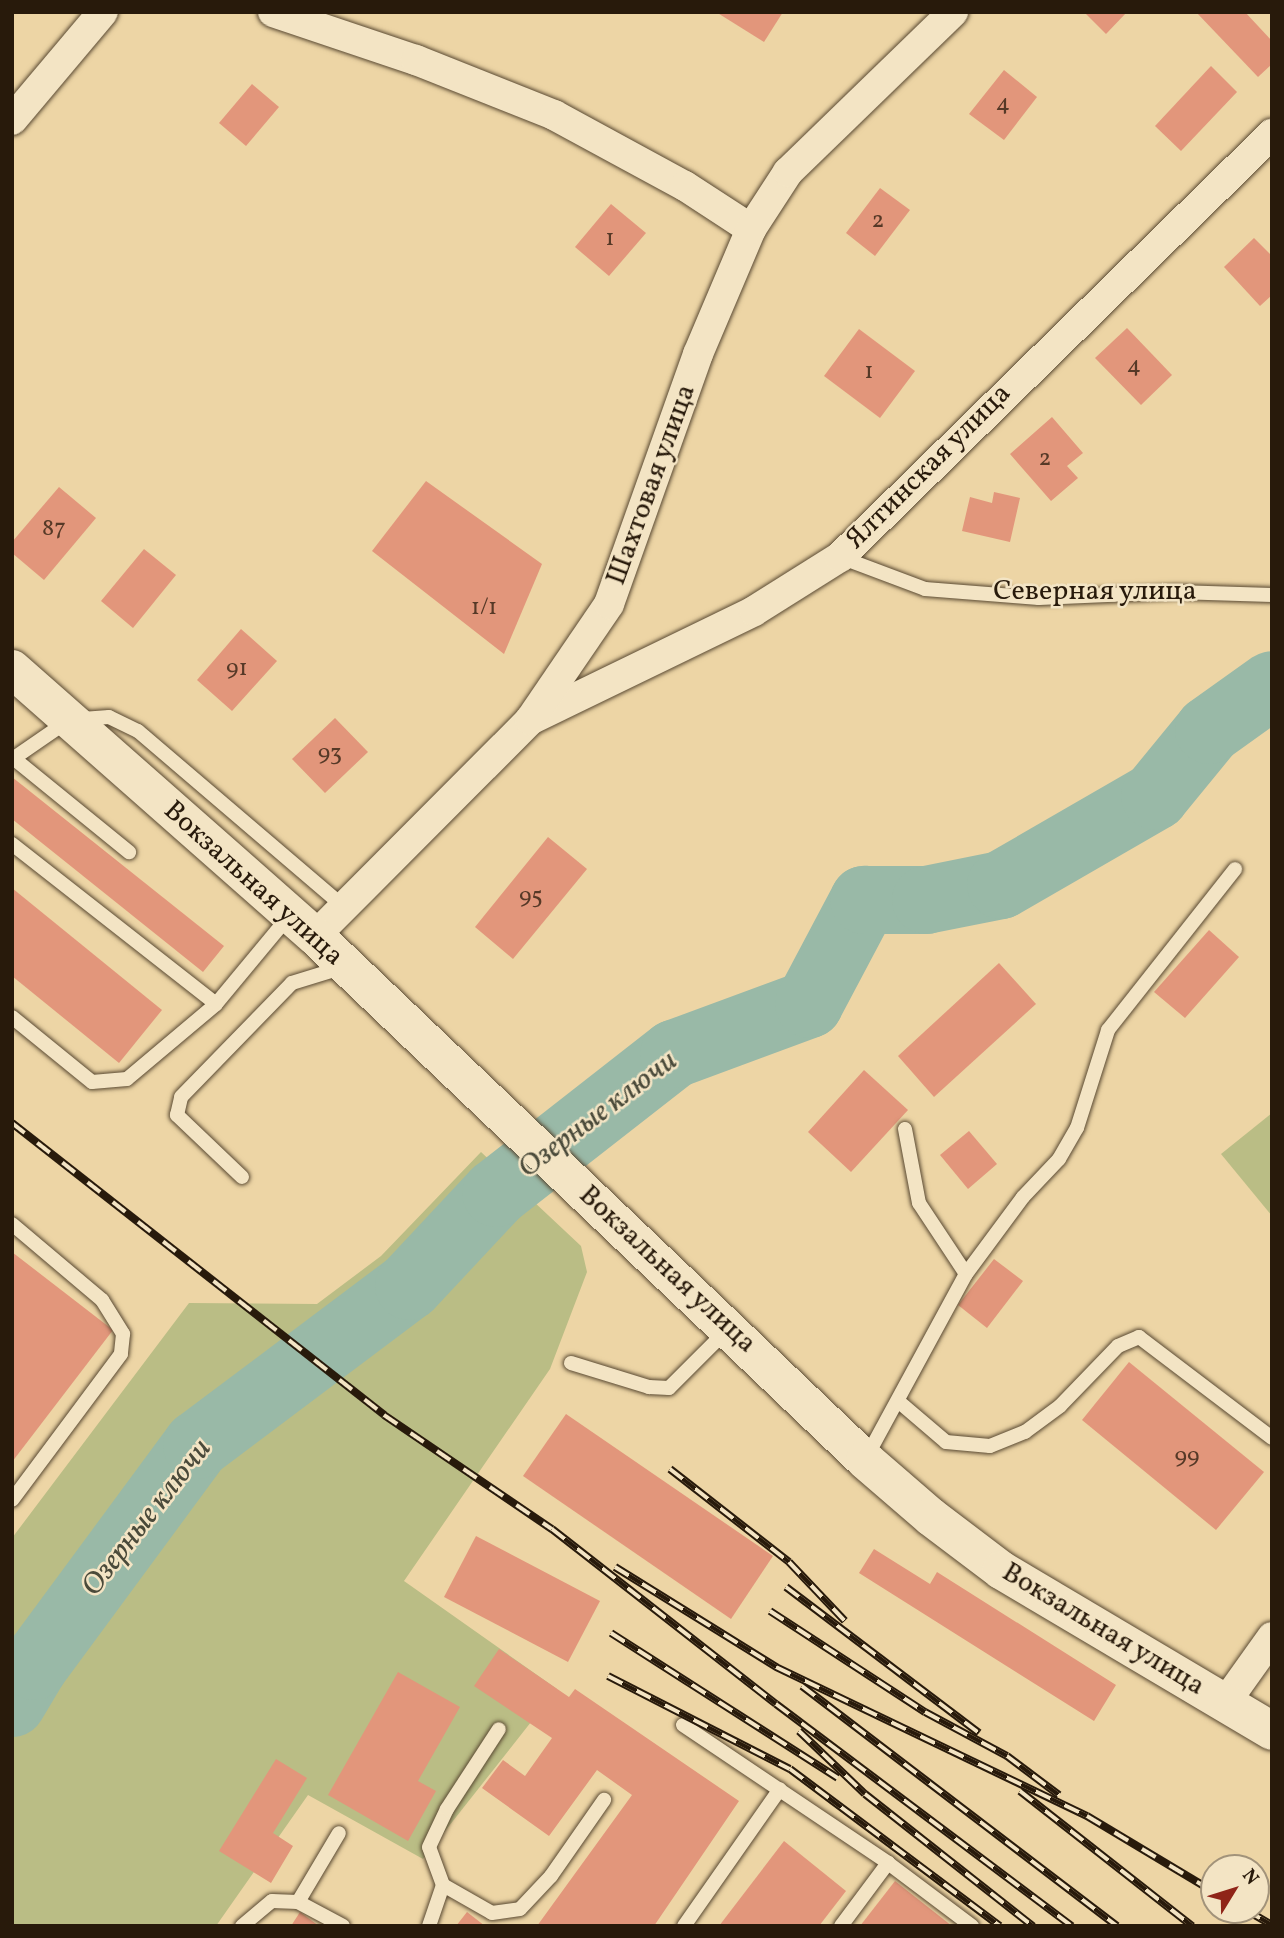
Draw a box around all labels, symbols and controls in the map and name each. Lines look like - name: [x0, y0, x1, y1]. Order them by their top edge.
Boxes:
- house number: 4: [996, 91, 1010, 119]
- house number: 2: [872, 208, 884, 236]
- house number: 1: [605, 226, 615, 254]
- house number: 4: [1127, 353, 1141, 381]
- house number: 1: [864, 359, 874, 387]
- street label: Ялтинская улица: [839, 377, 1019, 557]
- street label: Шахтовая улица: [600, 380, 704, 590]
- house number: 2: [1039, 446, 1051, 474]
- house number: 87: [42, 516, 66, 544]
- street label: Северная улица: [993, 575, 1197, 609]
- house number: 1/1: [471, 595, 497, 623]
- house number: 91: [226, 656, 248, 684]
- house number: 93: [318, 741, 342, 769]
- street label: Вокзальная улица: [156, 794, 350, 974]
- house number: 95: [519, 884, 543, 912]
- water label: Озерные ключи: [511, 1043, 685, 1187]
- street label: Вокзальная улица: [571, 1179, 763, 1361]
- water label: Озерные ключи: [74, 1432, 220, 1604]
- house number: 99: [1174, 1444, 1200, 1472]
- street label: Вокзальная улица: [995, 1556, 1211, 1704]
- north arrow: [1200, 1854, 1270, 1924]
- text: N: [1235, 1864, 1264, 1891]

